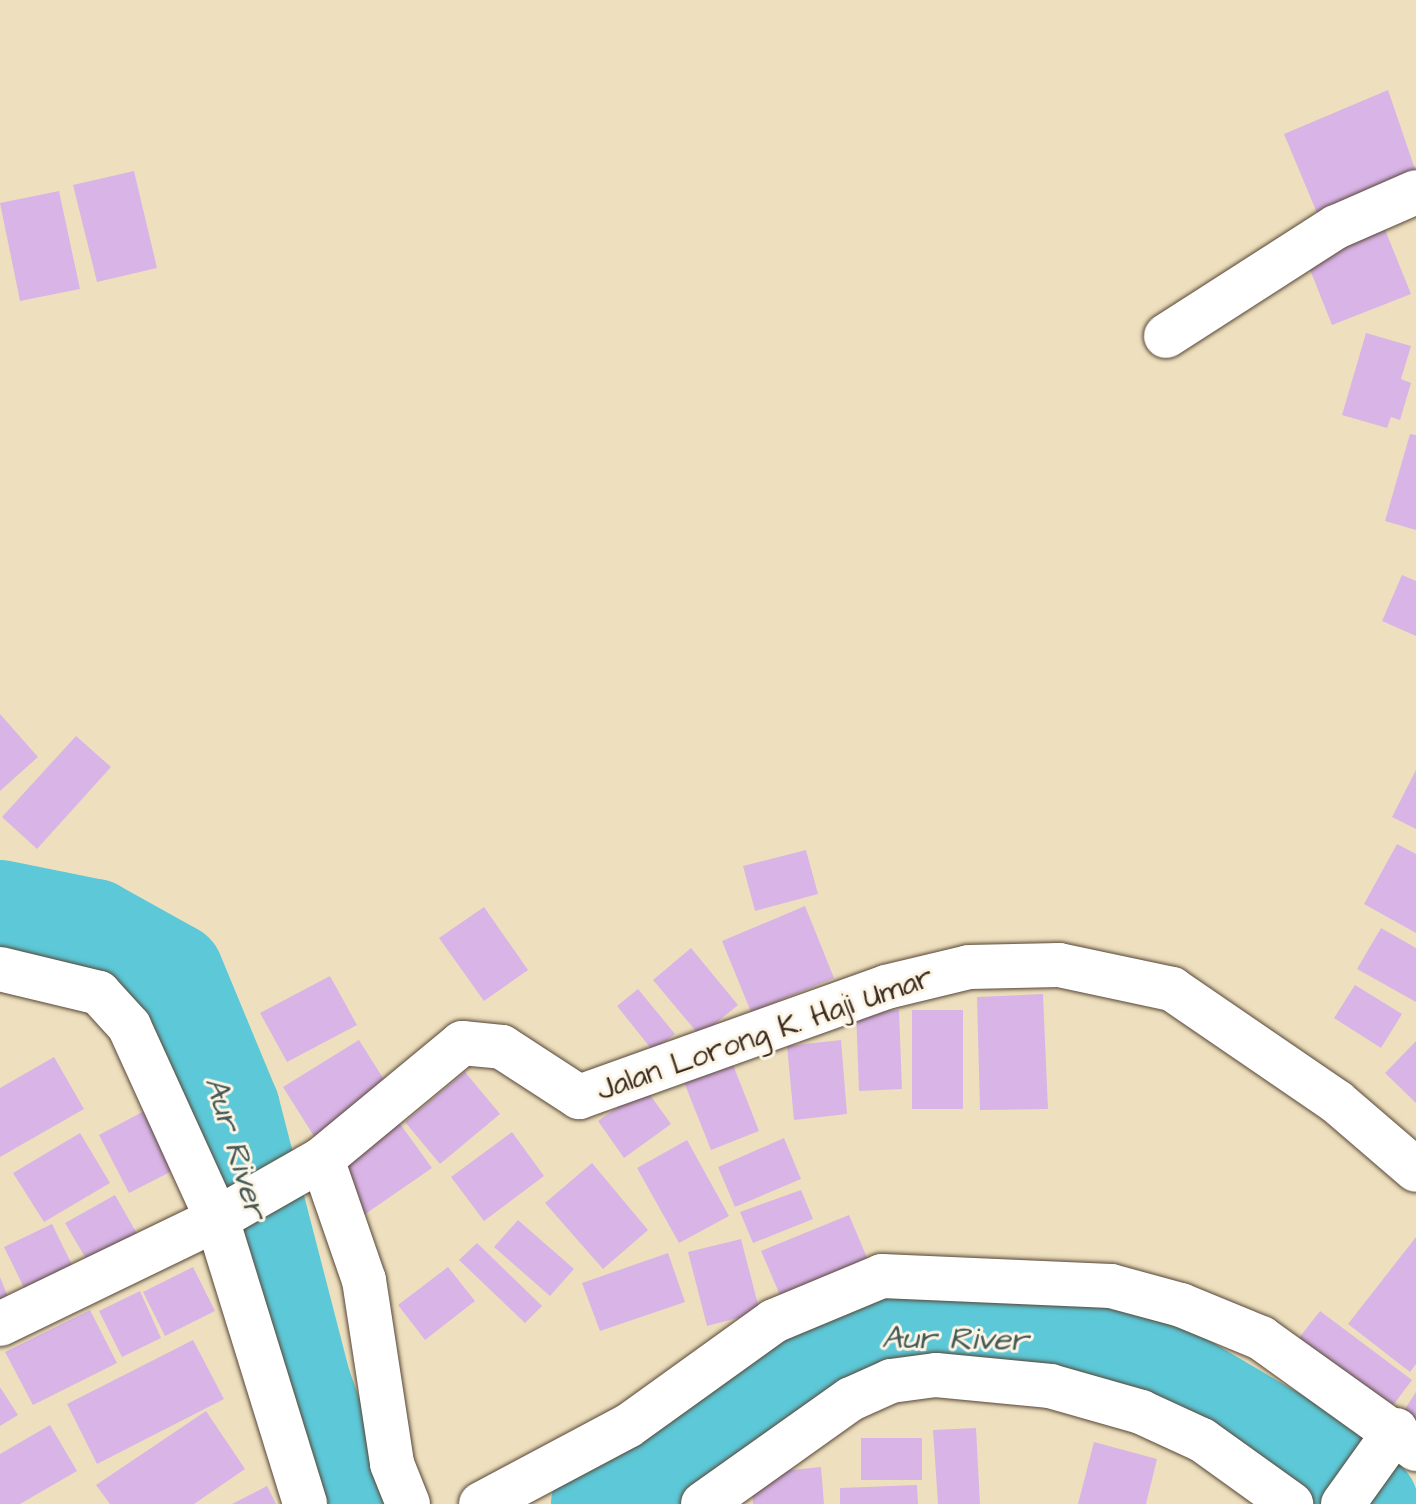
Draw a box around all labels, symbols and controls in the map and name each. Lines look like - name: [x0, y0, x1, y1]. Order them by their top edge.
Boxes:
- street label: Jalan Lorong K. Haji Umar: [592, 959, 938, 1109]
- water label: Aur River: [195, 1072, 275, 1224]
- water label: Aur River: [881, 1320, 1029, 1360]

